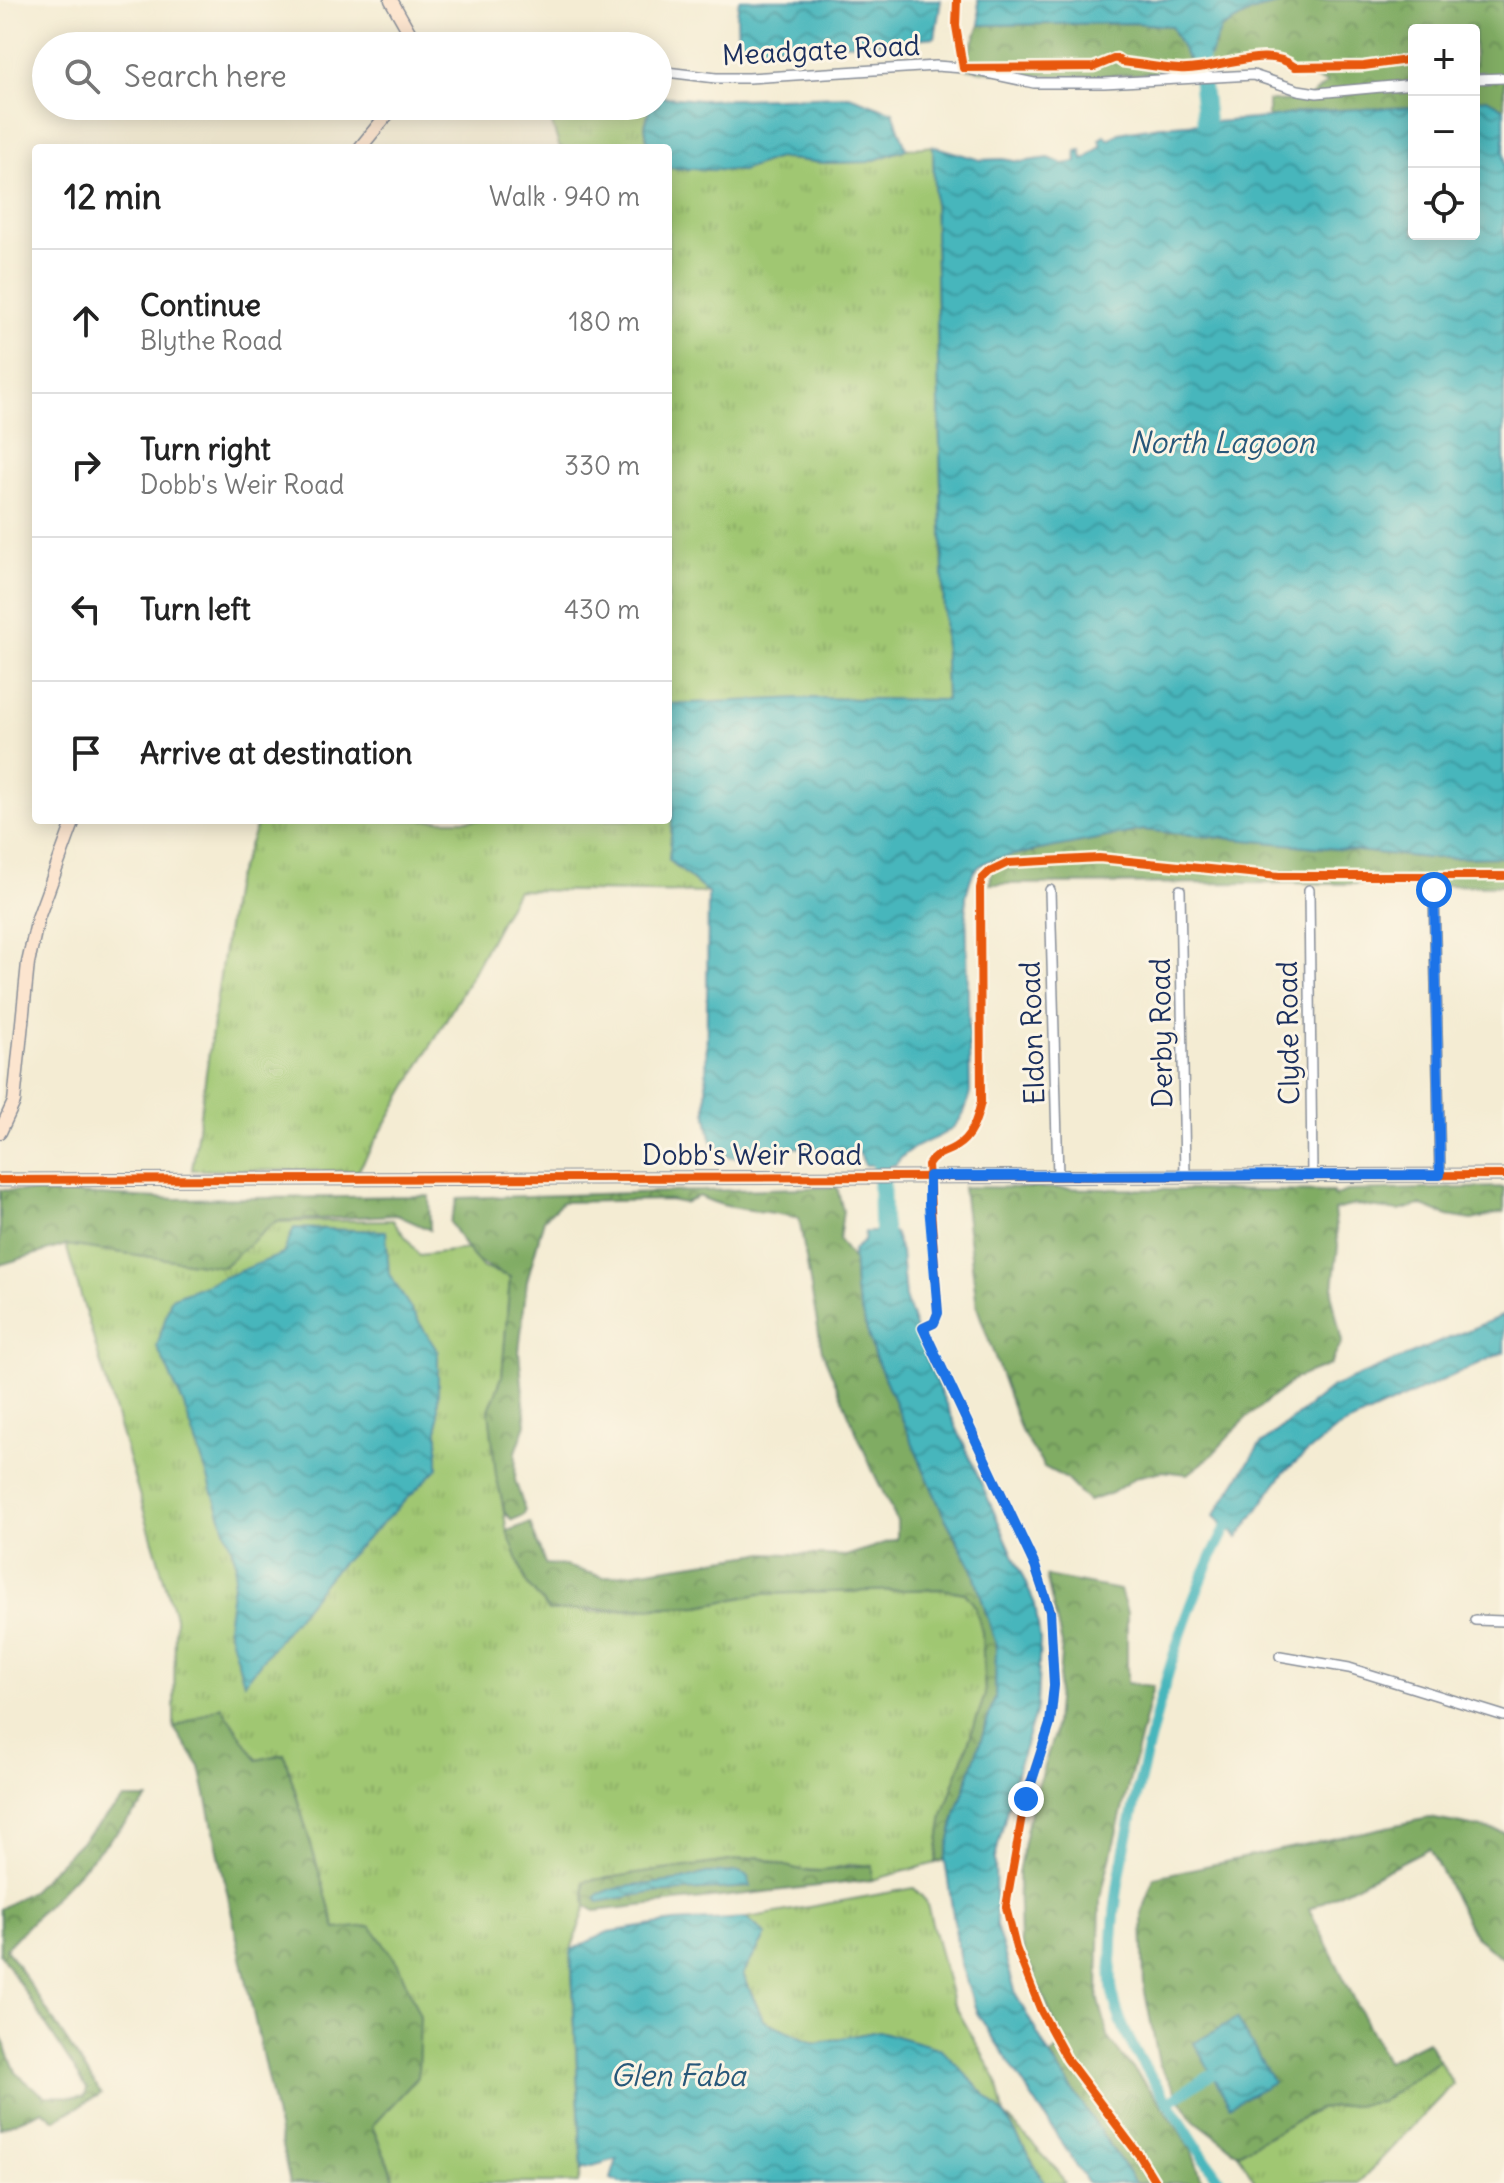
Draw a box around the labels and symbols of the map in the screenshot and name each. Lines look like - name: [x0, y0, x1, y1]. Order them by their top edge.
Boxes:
- street label: Meadgate Road: [721, 27, 921, 73]
- water label: North Lagoon: [1129, 423, 1315, 461]
- route start: [1416, 872, 1452, 908]
- street label: Derby Road: [1142, 958, 1180, 1108]
- street label: Eldon Road: [1012, 961, 1052, 1105]
- street label: Clyde Road: [1269, 961, 1307, 1105]
- street label: Dobb's Weir Road: [642, 1137, 862, 1173]
- route end: [1008, 1781, 1044, 1817]
- water label: Glen Faba: [610, 2056, 748, 2094]

